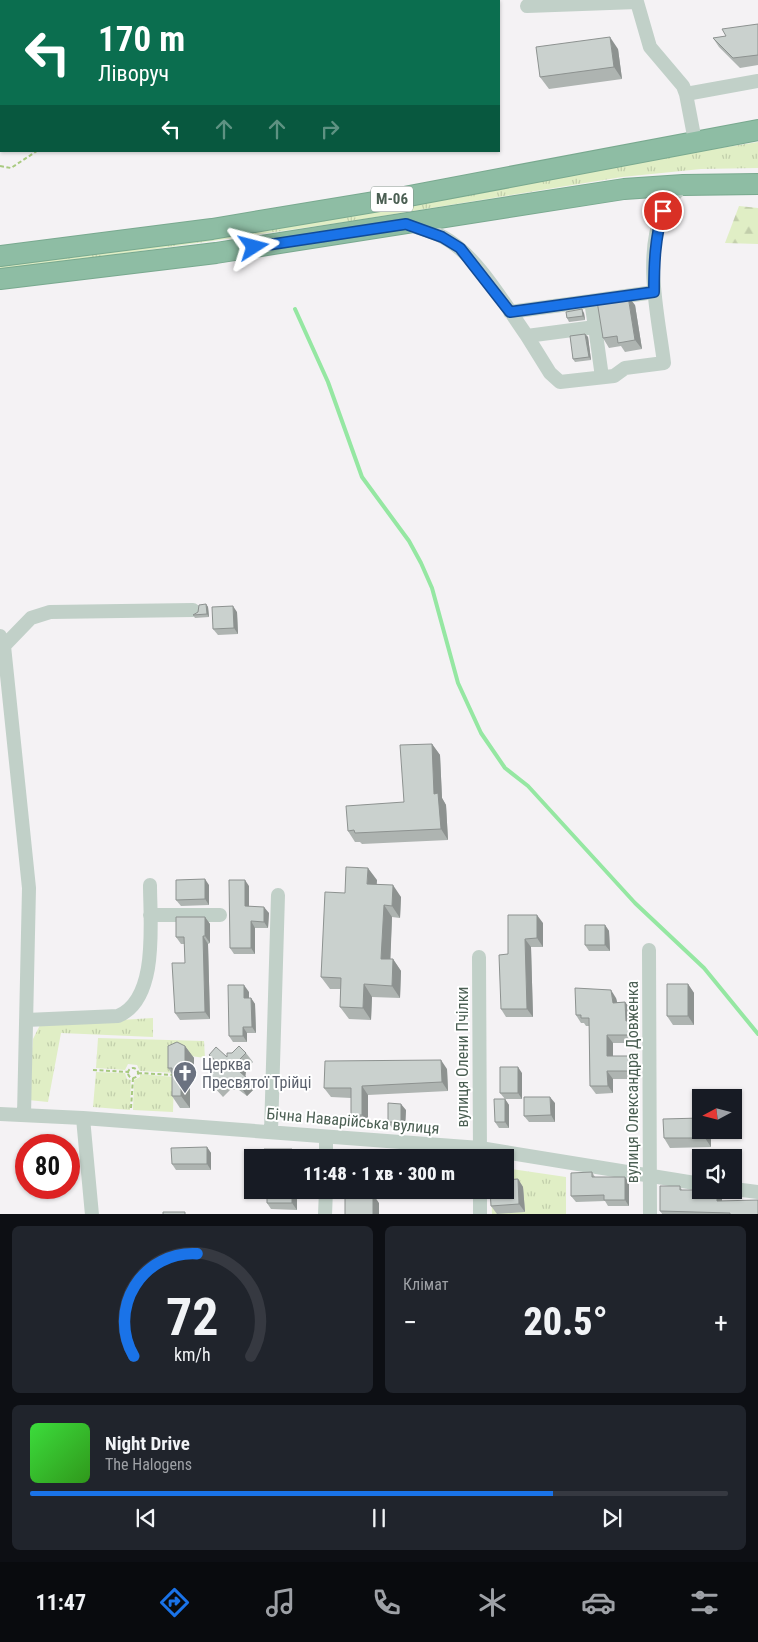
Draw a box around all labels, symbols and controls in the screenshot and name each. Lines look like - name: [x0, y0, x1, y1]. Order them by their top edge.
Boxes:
- text: 170 m: [98, 19, 185, 60]
- icon: left: [15, 20, 80, 85]
- text: Ліворуч: [98, 61, 169, 86]
- icon: left: [157, 115, 185, 143]
- icon: ahead: [210, 115, 238, 143]
- icon: ahead: [263, 115, 291, 143]
- icon: right: [316, 115, 344, 143]
- road number: М-06: [371, 186, 413, 212]
- pin: [642, 190, 684, 232]
- icon: arrive: [649, 197, 677, 225]
- position arrow: [227, 220, 279, 272]
- street label: вулиця Олександра Довженка: [623, 981, 642, 1183]
- street label: вулиця Олени Пчілки: [453, 986, 472, 1128]
- place label: Церква Пресвятої Трійці: [202, 1055, 311, 1092]
- church icon: Церква Пресвятої Трійці: [172, 1060, 198, 1094]
- north arrow: [692, 1089, 742, 1139]
- map controls: [692, 1089, 742, 1199]
- street label: Бічна Наварійська вулиця: [266, 1104, 440, 1138]
- speed limit sign: 80: [15, 1134, 80, 1199]
- button: sound: [692, 1149, 742, 1199]
- text: 11:48 · 1 хв · 300 m: [303, 1162, 455, 1185]
- text: Клімат: [403, 1275, 448, 1294]
- text: 72: [166, 1287, 219, 1348]
- text: 20.5°: [523, 1300, 608, 1344]
- text: −: [403, 1306, 417, 1339]
- text: +: [714, 1306, 728, 1339]
- text: km/h: [174, 1344, 211, 1365]
- text: Night Drive: [105, 1432, 190, 1455]
- text: The Halogens: [105, 1455, 192, 1474]
- icon: previous: [132, 1504, 160, 1532]
- icon: pause: [365, 1504, 393, 1532]
- icon: next: [598, 1504, 626, 1532]
- icon: directions: [157, 1585, 192, 1620]
- icon: music: [263, 1585, 298, 1620]
- icon: phone: [369, 1585, 404, 1620]
- icon: climate: [475, 1585, 510, 1620]
- icon: car: [581, 1585, 616, 1620]
- icon: filters: [687, 1585, 722, 1620]
- text: 11:47: [36, 1590, 86, 1615]

